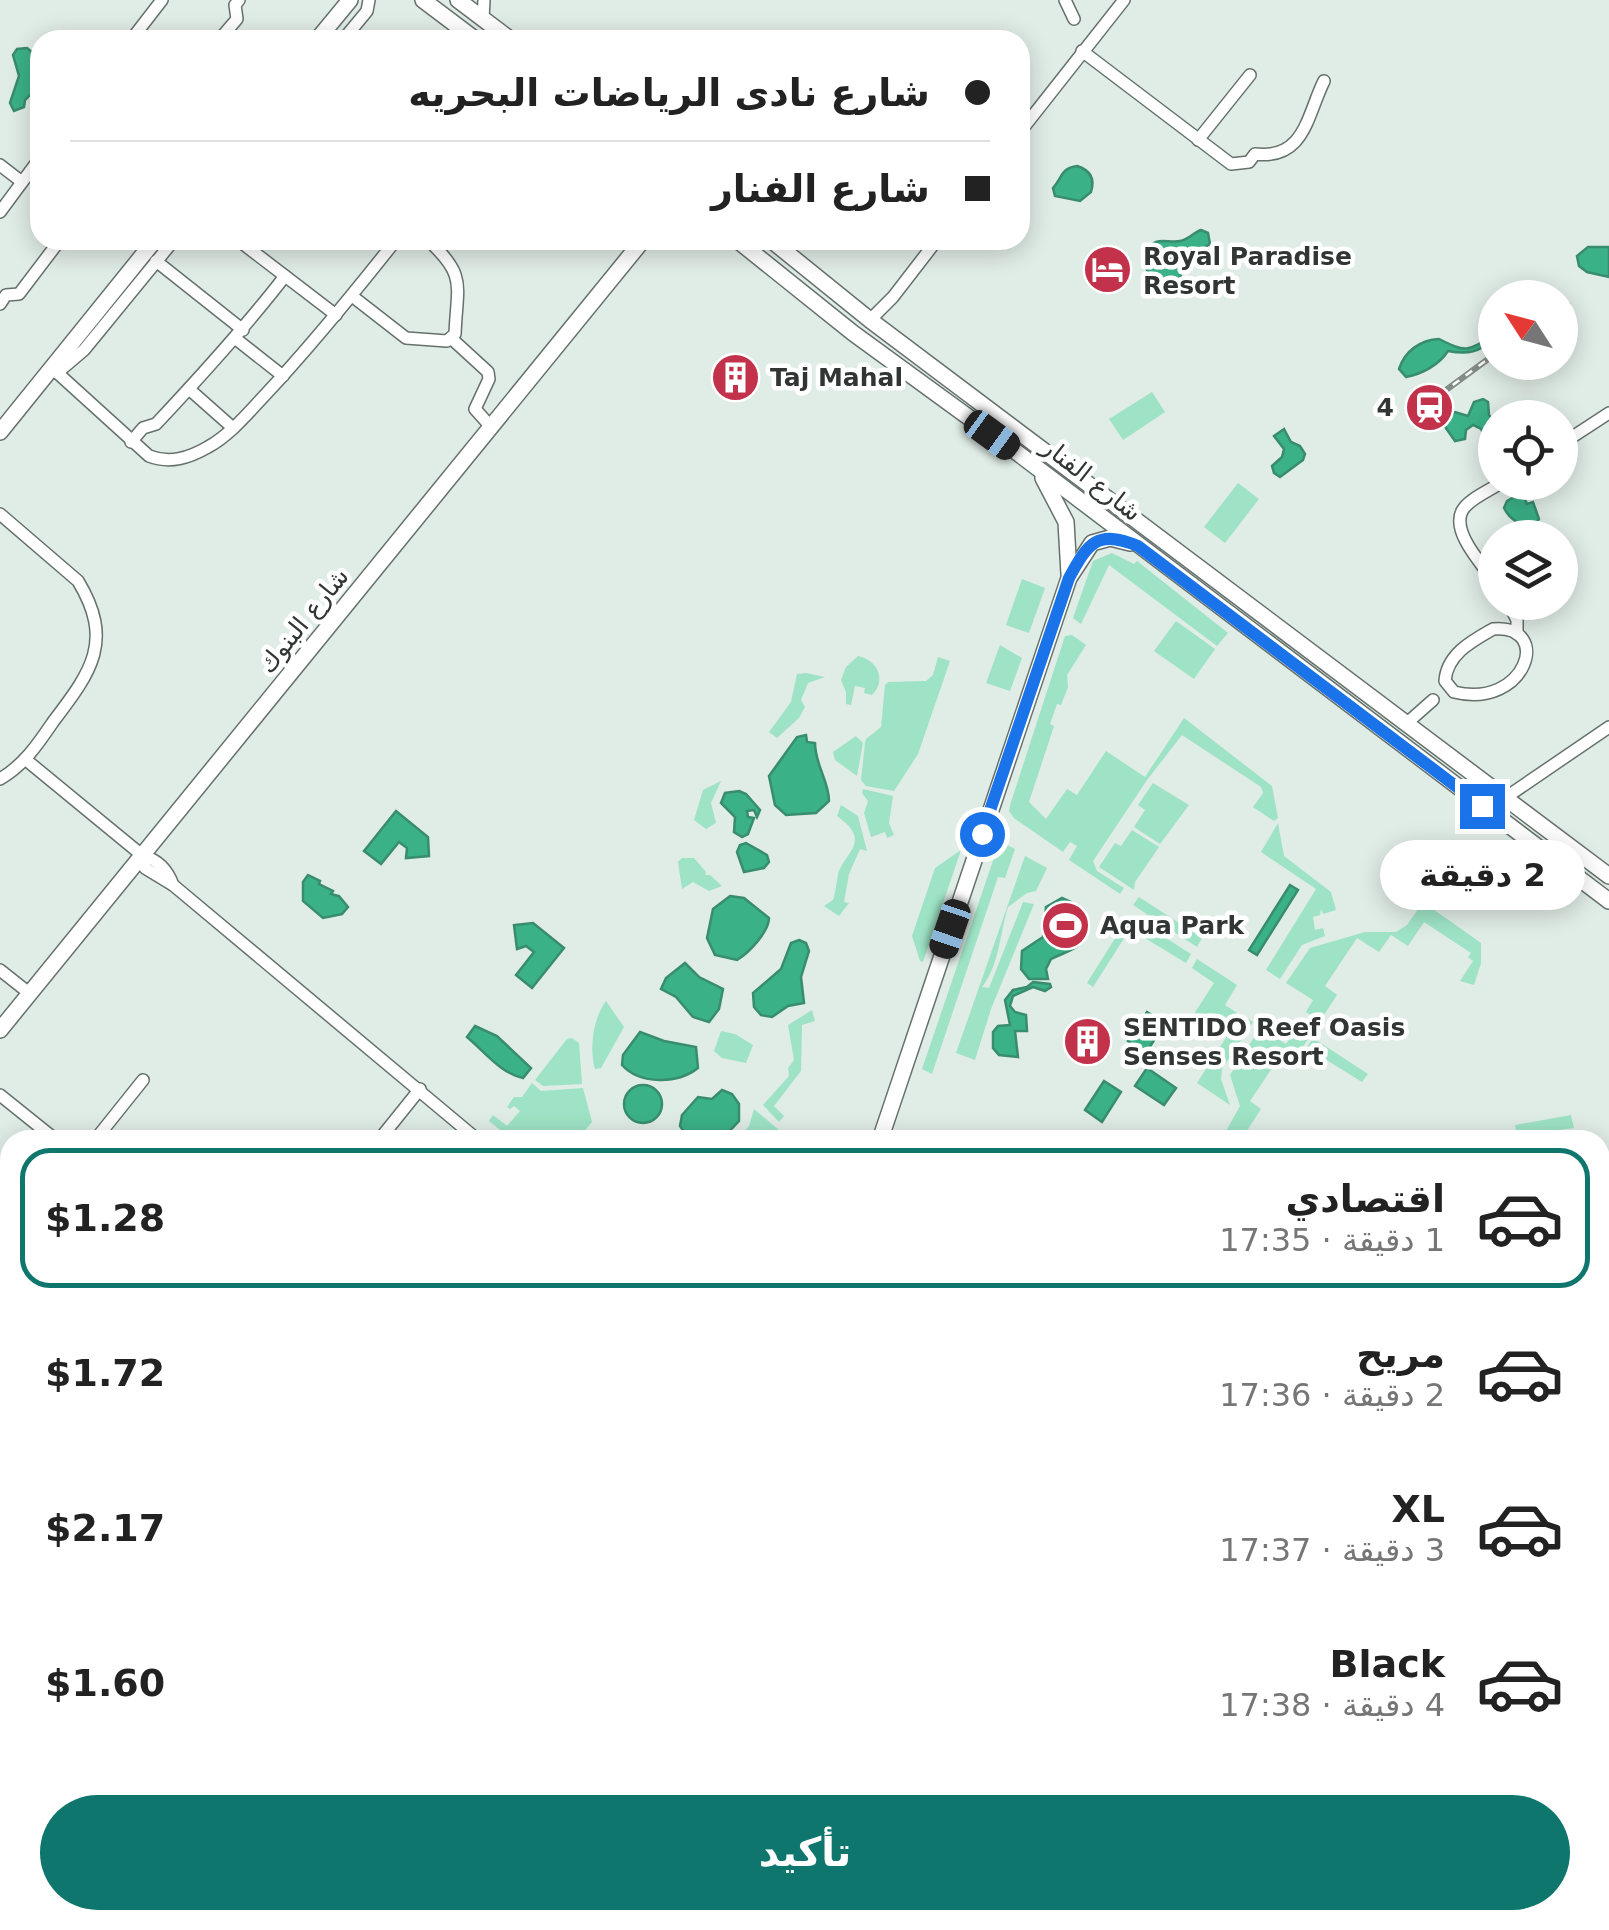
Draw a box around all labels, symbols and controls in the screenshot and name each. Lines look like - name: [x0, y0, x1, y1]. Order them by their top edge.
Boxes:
- text: شارع نادى الرياضات البحريه: [408, 71, 930, 115]
- text: شارع الفنار: [711, 167, 930, 211]
- place label: Royal Paradise Resort: [1143, 242, 1352, 300]
- hotel icon: Royal Paradise Resort: [1082, 244, 1134, 296]
- north arrow: [1478, 280, 1578, 380]
- map controls: [1478, 280, 1578, 620]
- building icon: Taj Mahal: [709, 351, 761, 403]
- place label: Taj Mahal: [770, 363, 903, 392]
- station icon: 4: [1403, 381, 1455, 433]
- place label: 4: [1377, 393, 1394, 422]
- button: locate: [1478, 400, 1578, 500]
- car: [959, 405, 1025, 465]
- street label: شارع الفنار: [1035, 430, 1147, 527]
- button: layers: [1478, 520, 1578, 620]
- street label: شارع البنوك: [252, 562, 355, 679]
- route end: [1460, 784, 1505, 829]
- route start: [960, 812, 1005, 857]
- callout: 2 دقيقة: [1380, 841, 1584, 911]
- text: 2 دقيقة: [1419, 856, 1546, 894]
- car: [926, 896, 974, 962]
- sports icon: Aqua Park: [1039, 899, 1091, 951]
- place label: Aqua Park: [1100, 911, 1245, 940]
- place label: SENTIDO Reef Oasis Senses Resort: [1123, 1013, 1405, 1071]
- building icon: SENTIDO Reef Oasis Senses Resort: [1062, 1015, 1114, 1067]
- icon: car: [1475, 1173, 1565, 1263]
- text: اقتصادي: [1286, 1177, 1445, 1221]
- text: $1.28: [45, 1196, 165, 1240]
- text: 1 دقيقة · 17:35: [1219, 1221, 1445, 1259]
- icon: car: [1475, 1328, 1565, 1418]
- text: مريح: [1356, 1332, 1445, 1376]
- text: $1.72: [45, 1351, 165, 1395]
- text: 2 دقيقة · 17:36: [1219, 1376, 1445, 1414]
- icon: car: [1475, 1483, 1565, 1573]
- text: XL: [1391, 1487, 1445, 1531]
- text: $2.17: [45, 1506, 165, 1550]
- text: 3 دقيقة · 17:37: [1219, 1531, 1445, 1569]
- icon: car: [1475, 1638, 1565, 1728]
- text: Black: [1330, 1642, 1445, 1686]
- text: $1.60: [45, 1661, 165, 1705]
- text: 4 دقيقة · 17:38: [1219, 1686, 1445, 1724]
- button: تأكيد: [40, 1795, 1570, 1910]

